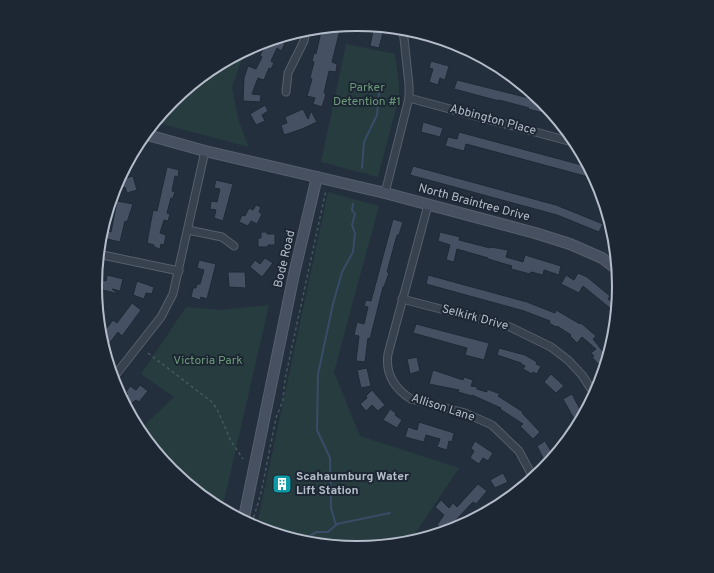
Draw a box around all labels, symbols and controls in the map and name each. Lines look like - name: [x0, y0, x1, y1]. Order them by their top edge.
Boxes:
- park label: Parker Detention #1: [333, 80, 401, 110]
- street label: Abbington Place: [448, 101, 538, 139]
- street label: North Braintree Drive: [416, 180, 532, 226]
- street label: Bode Road: [271, 229, 299, 289]
- street label: Selkirk Drive: [440, 301, 510, 335]
- park label: Victoria Park: [173, 353, 243, 369]
- street label: Allison Lane: [409, 390, 477, 426]
- place label: Scahaumburg Water Lift Station: [296, 469, 409, 499]
- building icon: Scahaumburg Water Lift Station: [271, 473, 293, 495]

